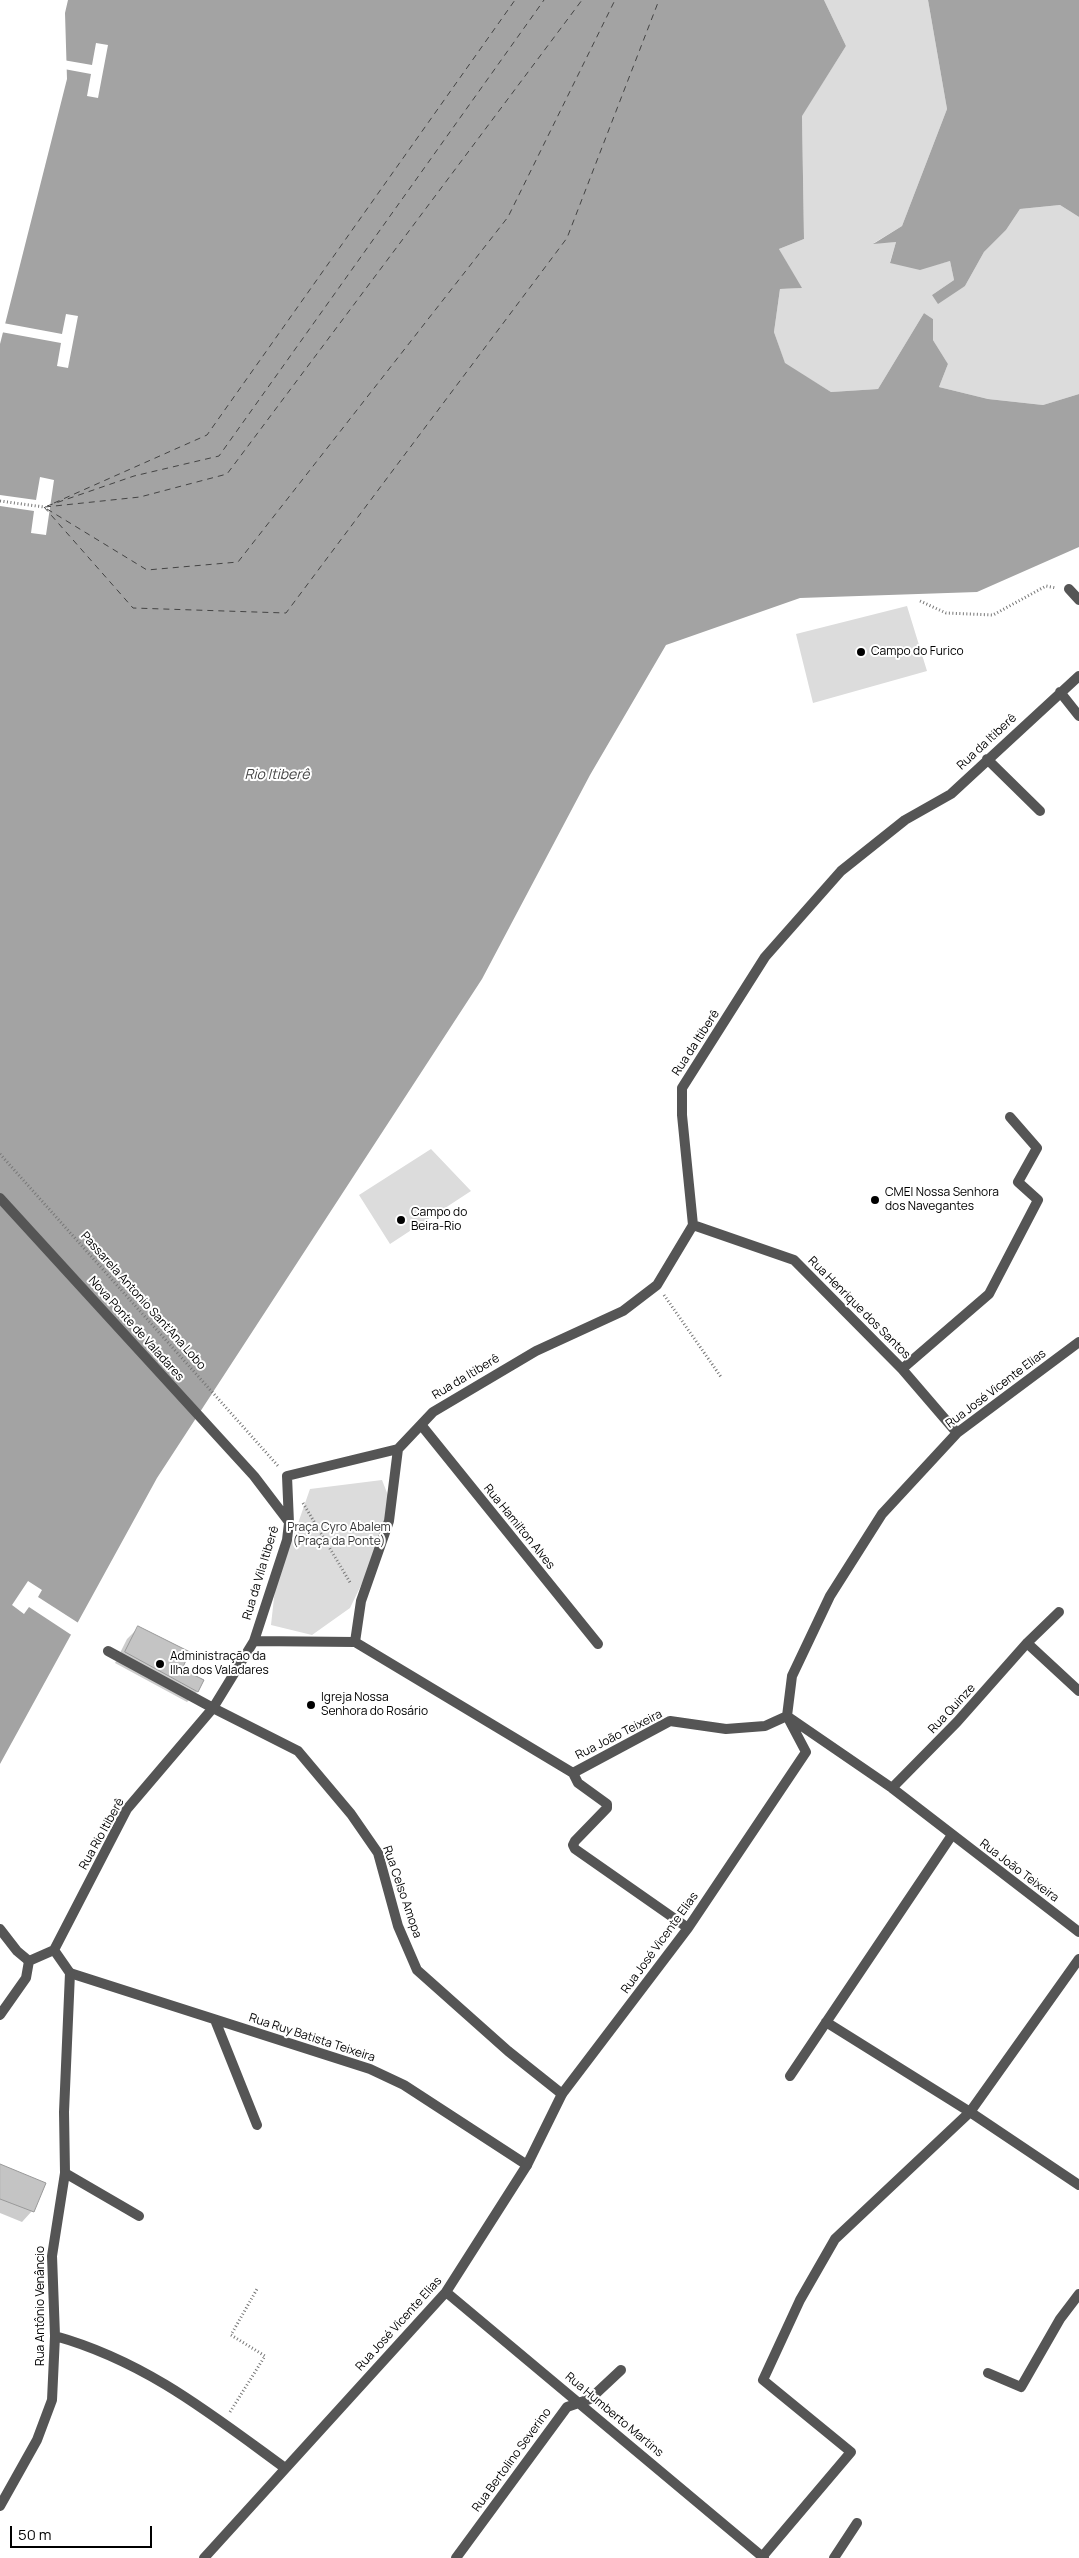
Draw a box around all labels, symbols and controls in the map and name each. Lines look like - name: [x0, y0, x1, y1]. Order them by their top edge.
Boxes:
- place label: Campo do Furico: [871, 645, 963, 659]
- marker: Campo do Furico: [855, 646, 867, 658]
- street label: Rua da Itiberê: [954, 711, 1020, 773]
- water label: Rio Itiberê: [244, 767, 310, 783]
- street label: Rua da Itiberê: [669, 1007, 723, 1079]
- place label: CMEI Nossa Senhora dos Navegantes: [885, 1186, 999, 1214]
- marker: CMEI Nossa Senhora dos Navegantes: [869, 1194, 881, 1206]
- place label: Campo do Beira-Rio: [411, 1206, 467, 1234]
- marker: Campo do Beira-Rio: [395, 1214, 407, 1226]
- street label: Passarela Antonio Sant'Ana Lobo: [77, 1229, 209, 1373]
- street label: Rua Henrique dos Santos: [805, 1254, 913, 1362]
- street label: Nova Ponte de Valadares: [85, 1274, 187, 1384]
- street label: Rua José Vicente Elias: [943, 1347, 1049, 1431]
- street label: Rua da Itiberê: [430, 1351, 502, 1403]
- street label: Rua Hamilton Alves: [480, 1482, 558, 1572]
- park label: Praça Cyro Abalem (Praça da Ponte): [287, 1521, 391, 1549]
- street label: Rua da Vila Itiberê: [240, 1524, 282, 1622]
- place label: Administração da Ilha dos Valadares: [170, 1650, 269, 1678]
- marker: Administração da Ilha dos Valadares: [154, 1658, 166, 1670]
- street label: Rua Quinze: [925, 1681, 979, 1737]
- place label: Igreja Nossa Senhora do Rosário: [321, 1691, 428, 1719]
- marker: Igreja Nossa Senhora do Rosário: [305, 1699, 317, 1711]
- street label: Rua João Teixeira: [573, 1707, 665, 1763]
- street label: Rua Rio Itiberê: [76, 1796, 128, 1872]
- street label: Rua João Teixeira: [977, 1837, 1061, 1905]
- street label: Rua Celso Amopa: [379, 1844, 425, 1940]
- street label: Rua José Vicente Elias: [618, 1890, 702, 1996]
- street label: Rua Ruy Batista Teixeira: [247, 2011, 377, 2065]
- street label: Rua Antônio Venâncio: [34, 2246, 48, 2366]
- street label: Rua José Vicente Elias: [353, 2274, 445, 2374]
- street label: Rua Humberto Martins: [562, 2370, 666, 2460]
- street label: Rua Bertolino Severino: [470, 2405, 554, 2515]
- scale bar: [12, 2516, 155, 2548]
- text: 50 m: [18, 2524, 52, 2545]

